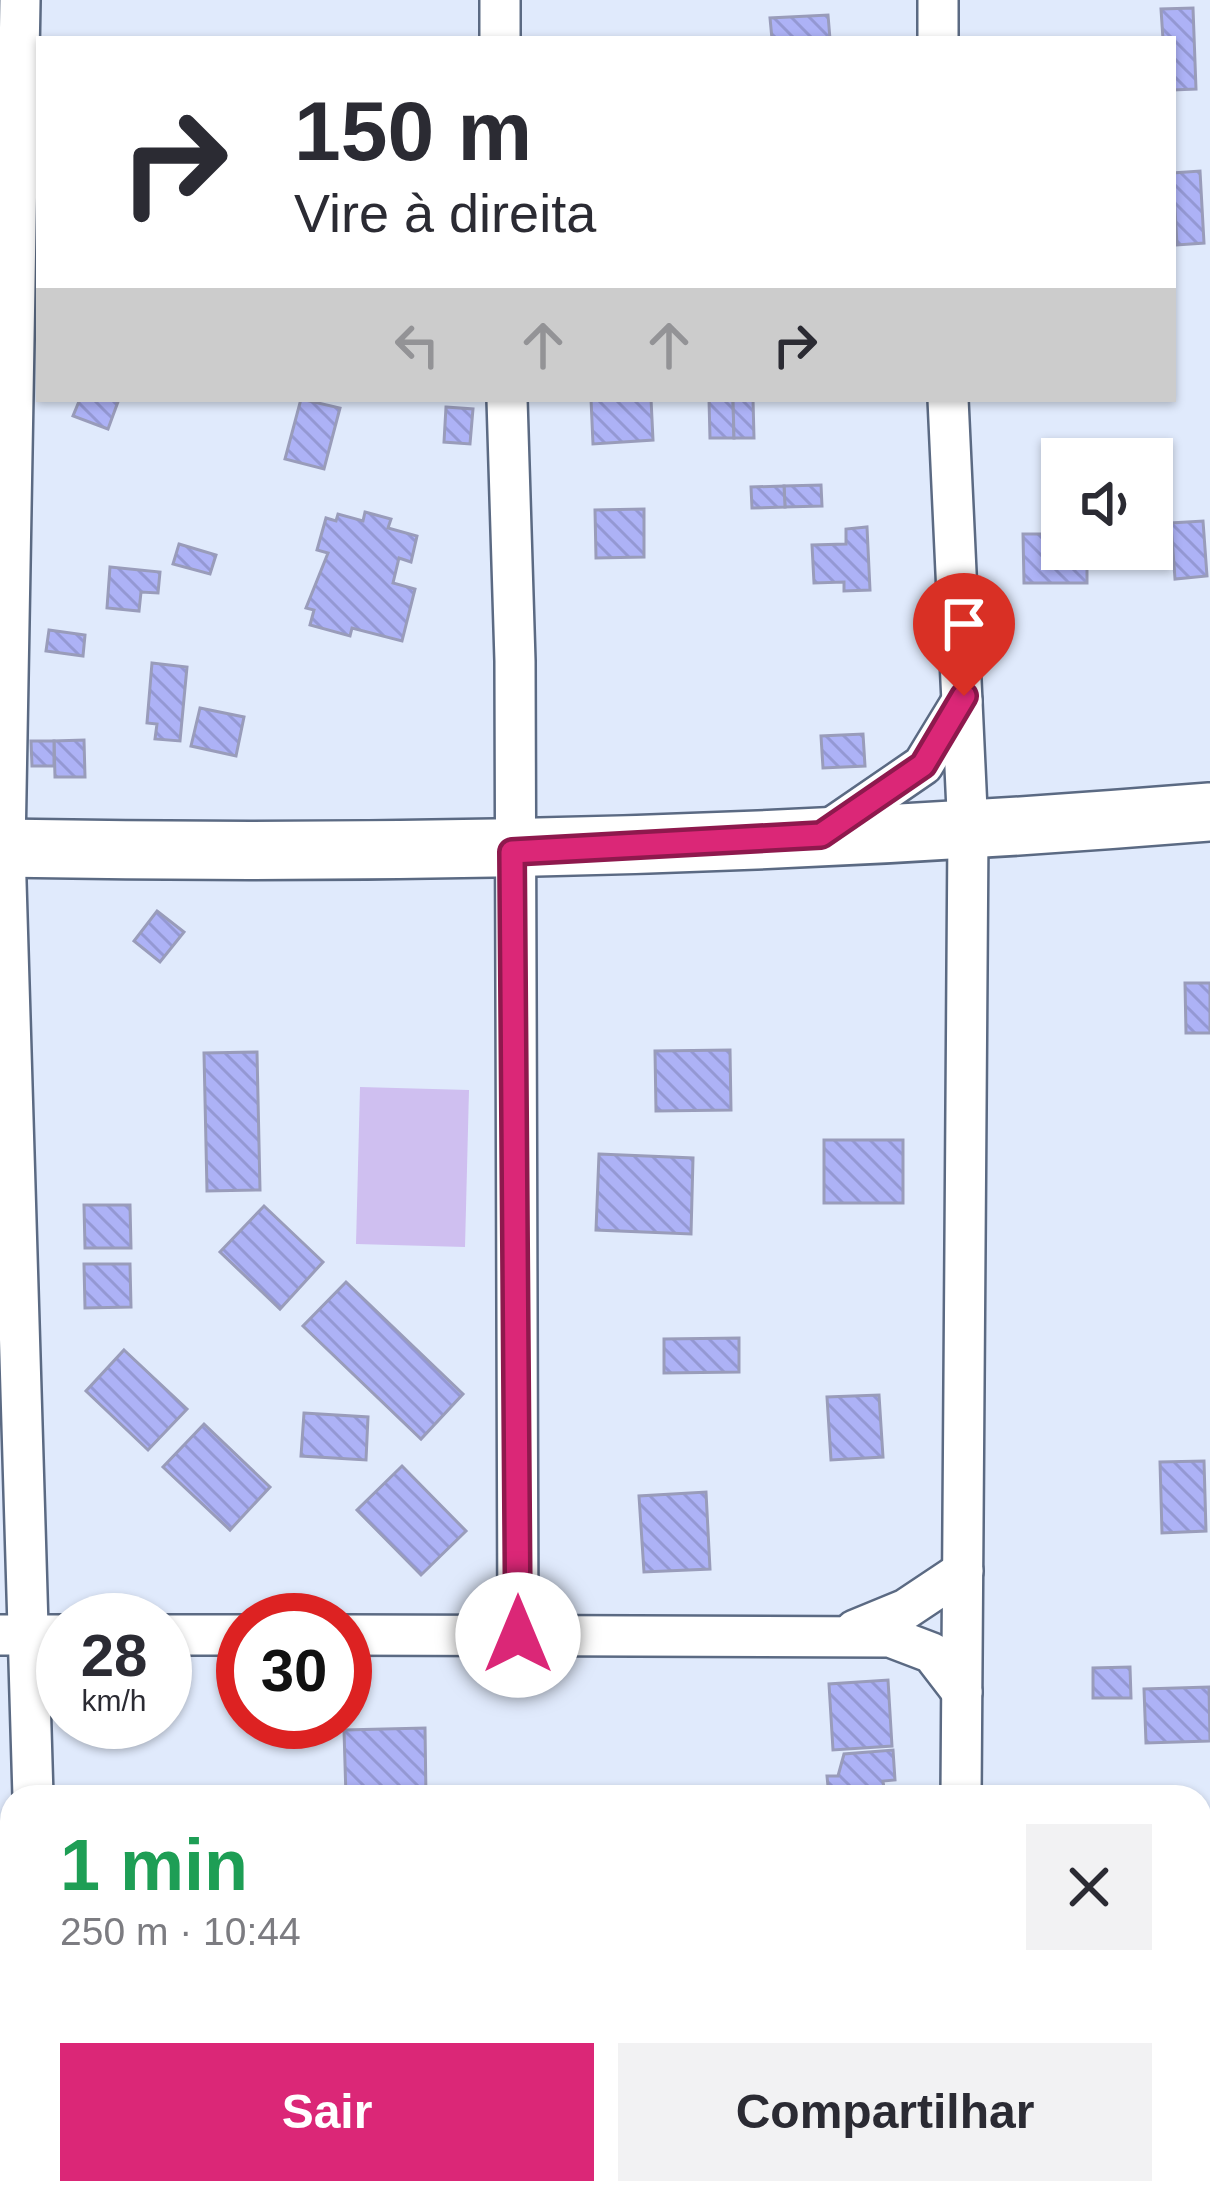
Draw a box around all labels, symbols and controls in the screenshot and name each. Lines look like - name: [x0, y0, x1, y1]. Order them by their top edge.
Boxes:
- icon: right: [96, 84, 252, 240]
- text: 150 m: [294, 84, 532, 178]
- text: Vire à direita: [294, 183, 596, 243]
- icon: left: [384, 312, 450, 378]
- icon: ahead: [510, 312, 576, 378]
- icon: ahead: [636, 312, 702, 378]
- icon: right: [762, 312, 828, 378]
- map controls: [1041, 438, 1173, 570]
- button: sound: [1041, 438, 1173, 570]
- pin: [913, 573, 1015, 696]
- icon: arrive: [931, 591, 997, 657]
- position arrow: [455, 1572, 581, 1698]
- speed limit sign: 30: [216, 1593, 372, 1749]
- text: 28: [81, 1622, 147, 1689]
- text: km/h: [81, 1684, 147, 1717]
- button: close: [1026, 1824, 1152, 1950]
- text: 1 min: [60, 1825, 248, 1905]
- text: 250 m · 10:44: [60, 1910, 301, 1953]
- button: Sair: [60, 2043, 594, 2181]
- button: Compartilhar: [618, 2043, 1152, 2181]

